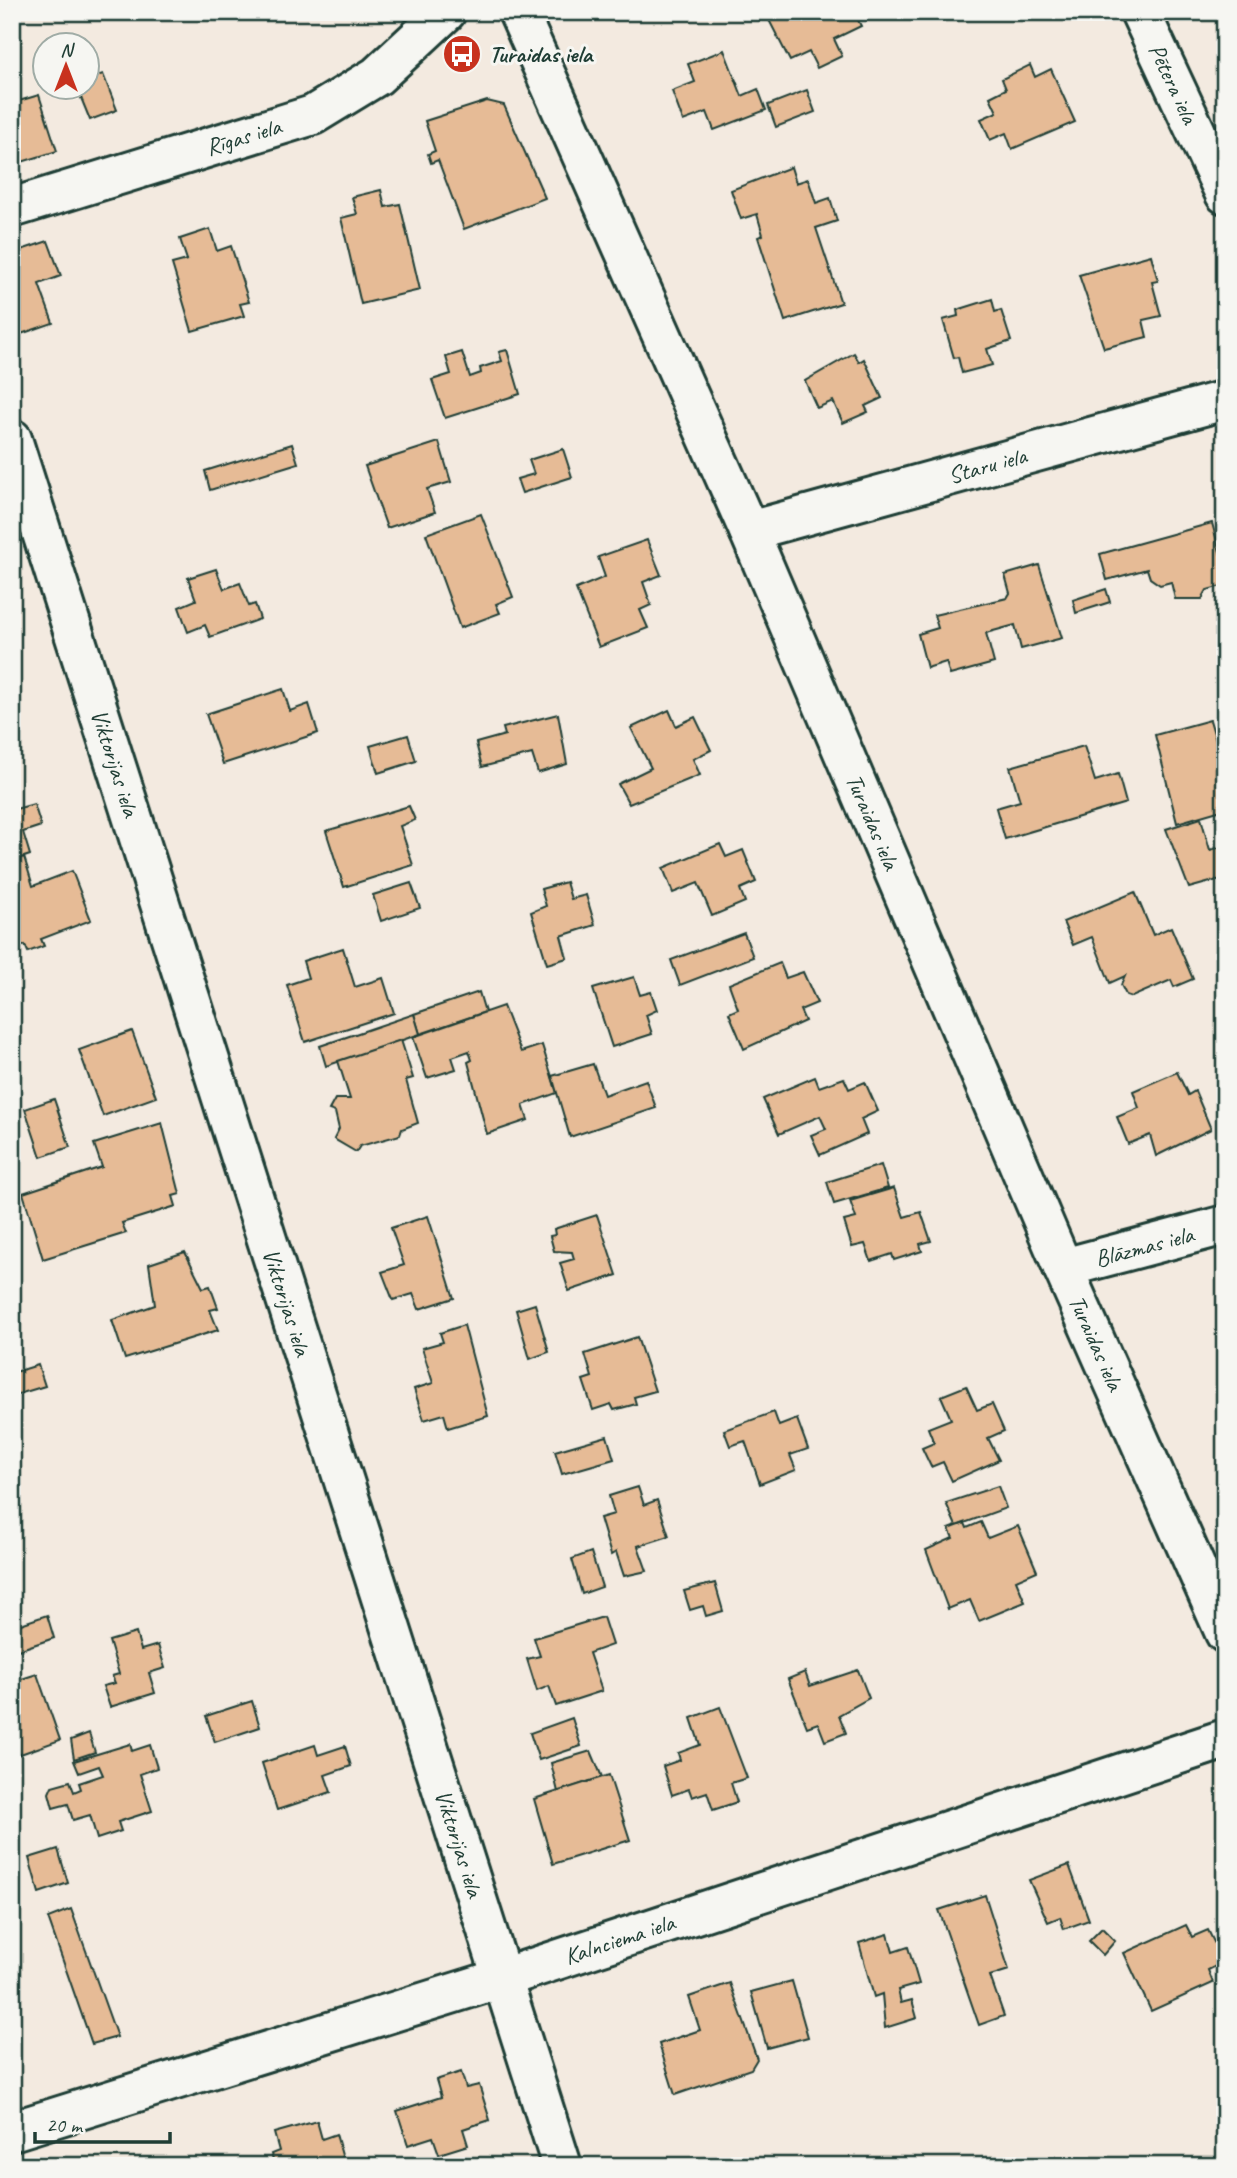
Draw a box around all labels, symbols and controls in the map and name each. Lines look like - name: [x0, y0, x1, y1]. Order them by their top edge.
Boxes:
- north arrow: [32, 32, 102, 102]
- bus stop icon: Turaidas iela: [441, 33, 483, 75]
- text: N: [60, 38, 75, 62]
- place label: Turaidas iela: [489, 39, 594, 69]
- street label: Pētera iela: [1142, 39, 1206, 130]
- street label: Rīgas iela: [202, 110, 286, 162]
- street label: Staru iela: [945, 440, 1031, 491]
- street label: Viktorijas iela: [84, 706, 147, 822]
- street label: Turaidas iela: [839, 769, 907, 875]
- street label: Blāzmas iela: [1092, 1219, 1198, 1274]
- street label: Viktorijas iela: [256, 1245, 319, 1361]
- street label: Turaidas iela: [1062, 1290, 1131, 1397]
- street label: Viktorijas iela: [428, 1786, 491, 1902]
- street label: Kalnciema iela: [560, 1907, 680, 1971]
- scale bar: [35, 2101, 170, 2145]
- text: 20 m: [46, 2112, 84, 2138]

